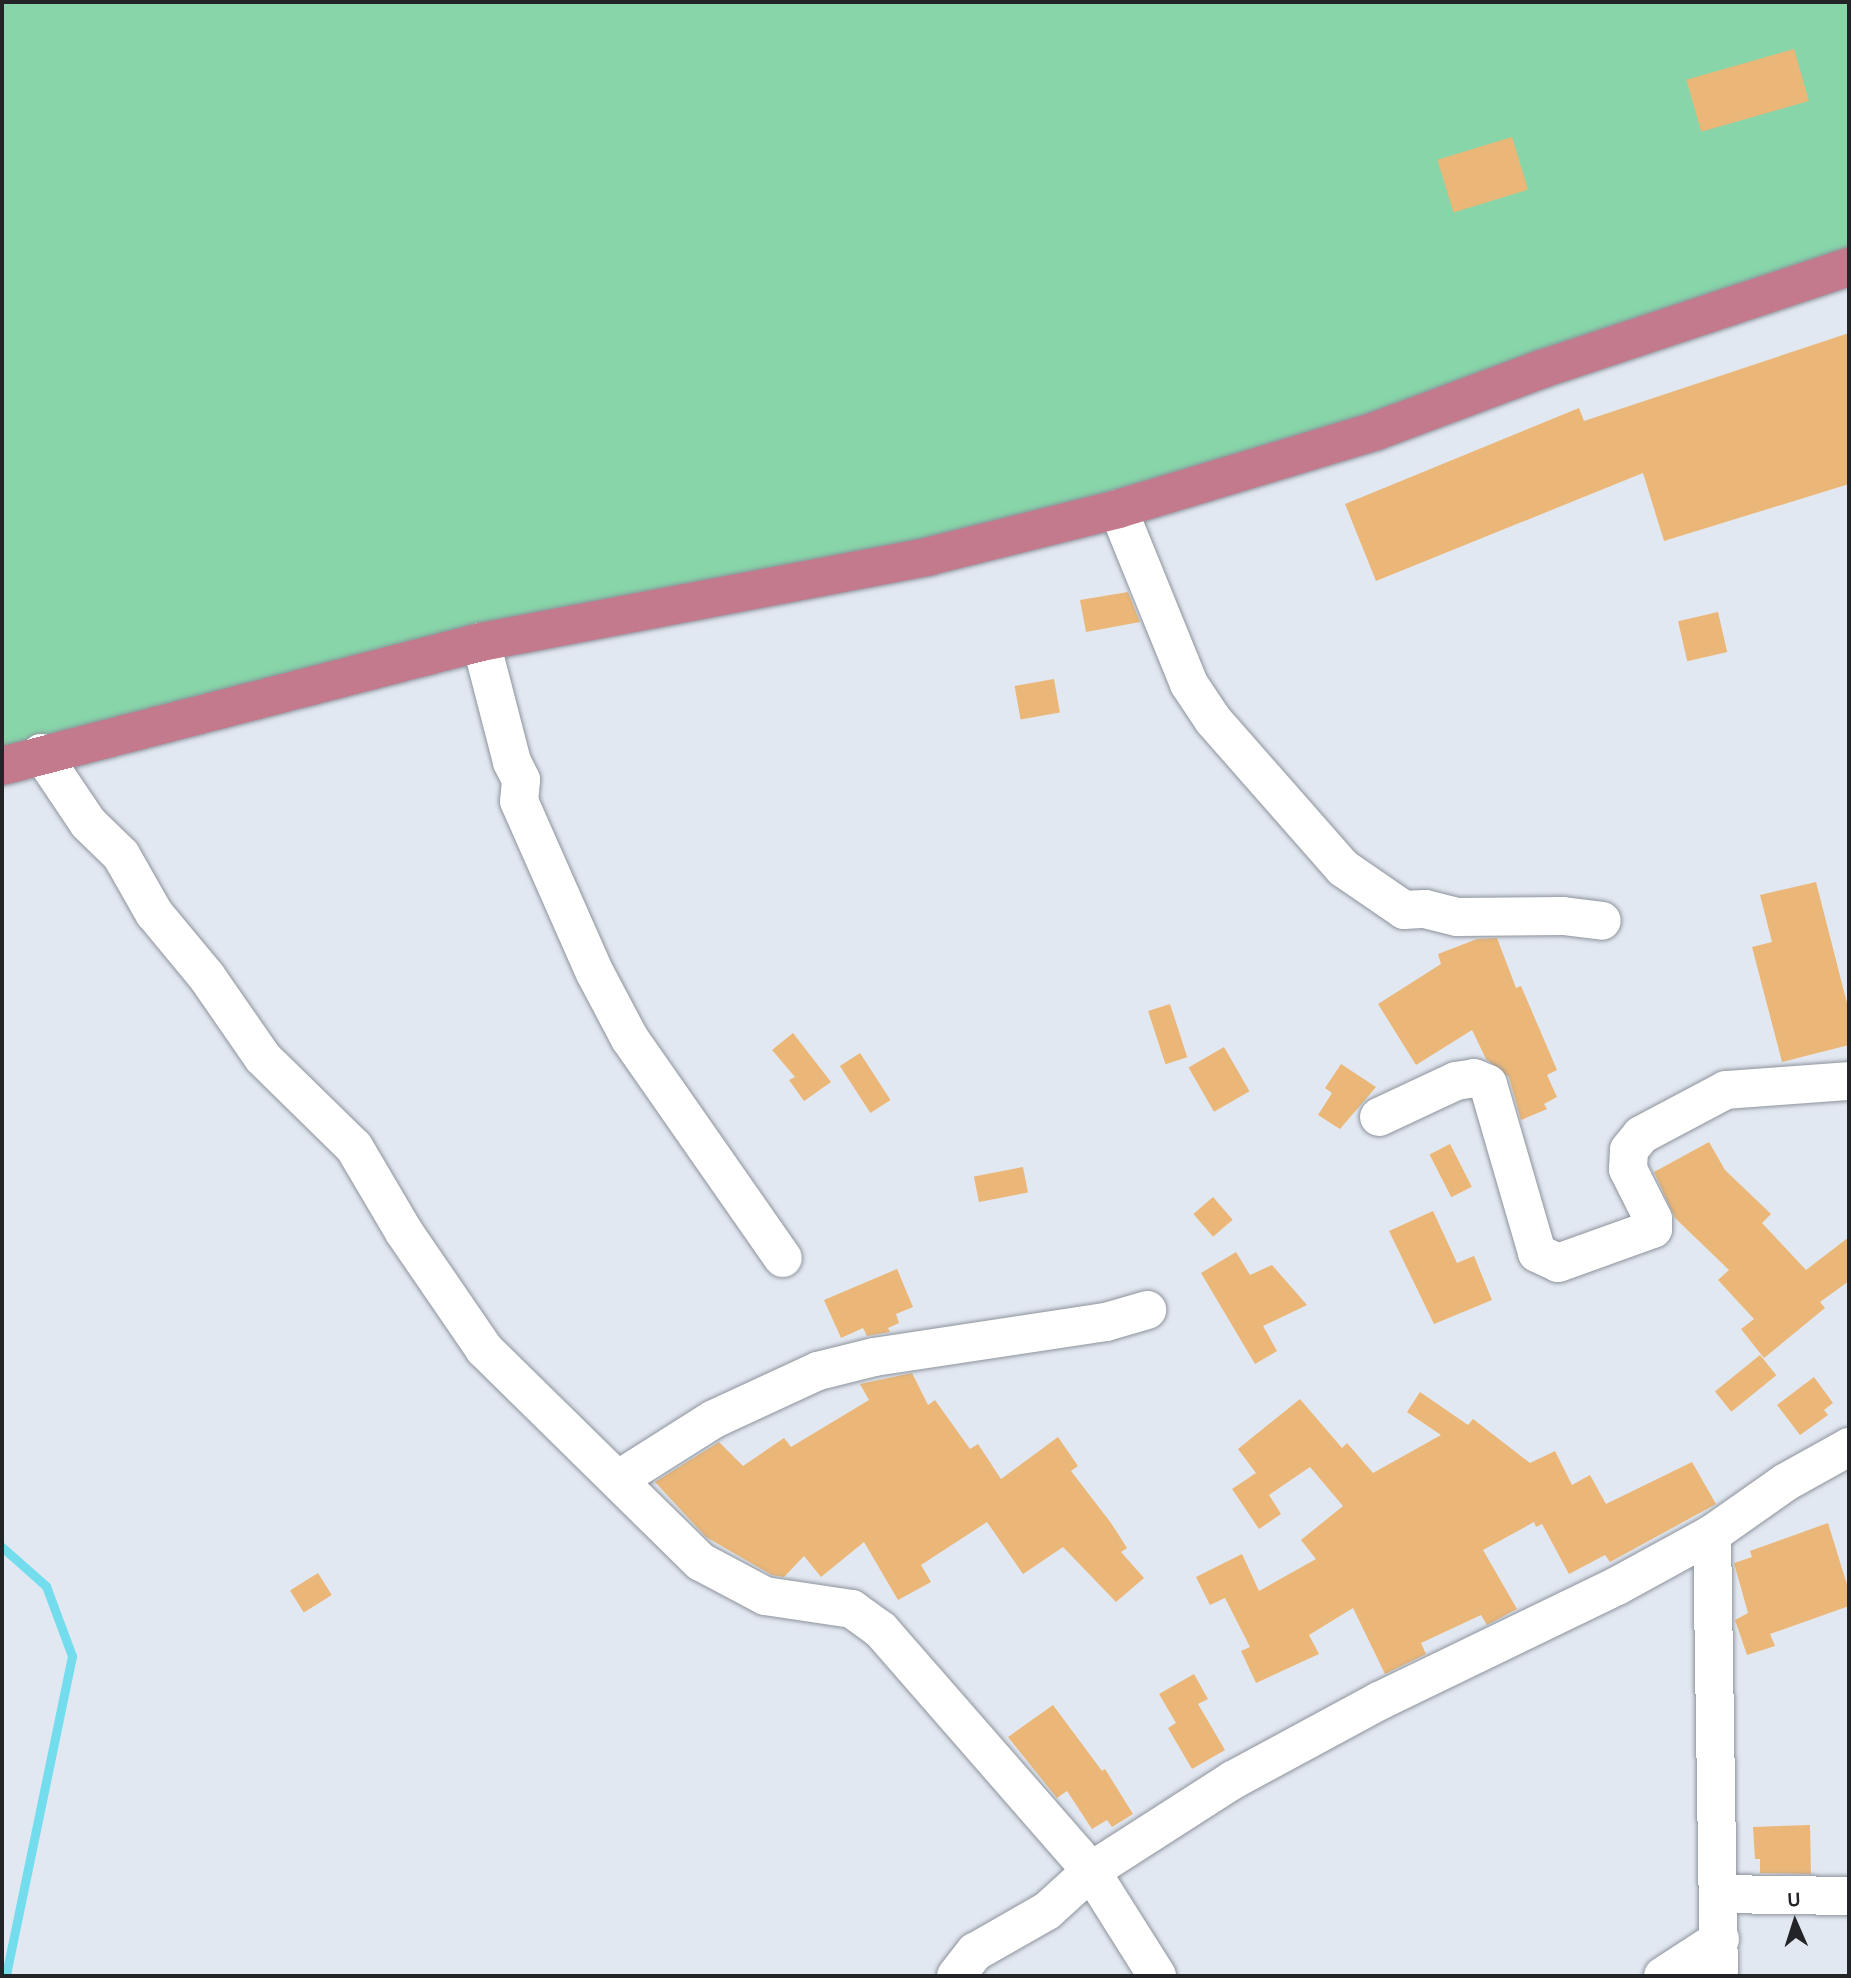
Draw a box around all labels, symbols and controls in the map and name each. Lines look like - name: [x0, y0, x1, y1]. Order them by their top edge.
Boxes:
- north arrow: [1760, 1887, 1830, 1957]
- text: U: [1787, 1889, 1801, 1913]

